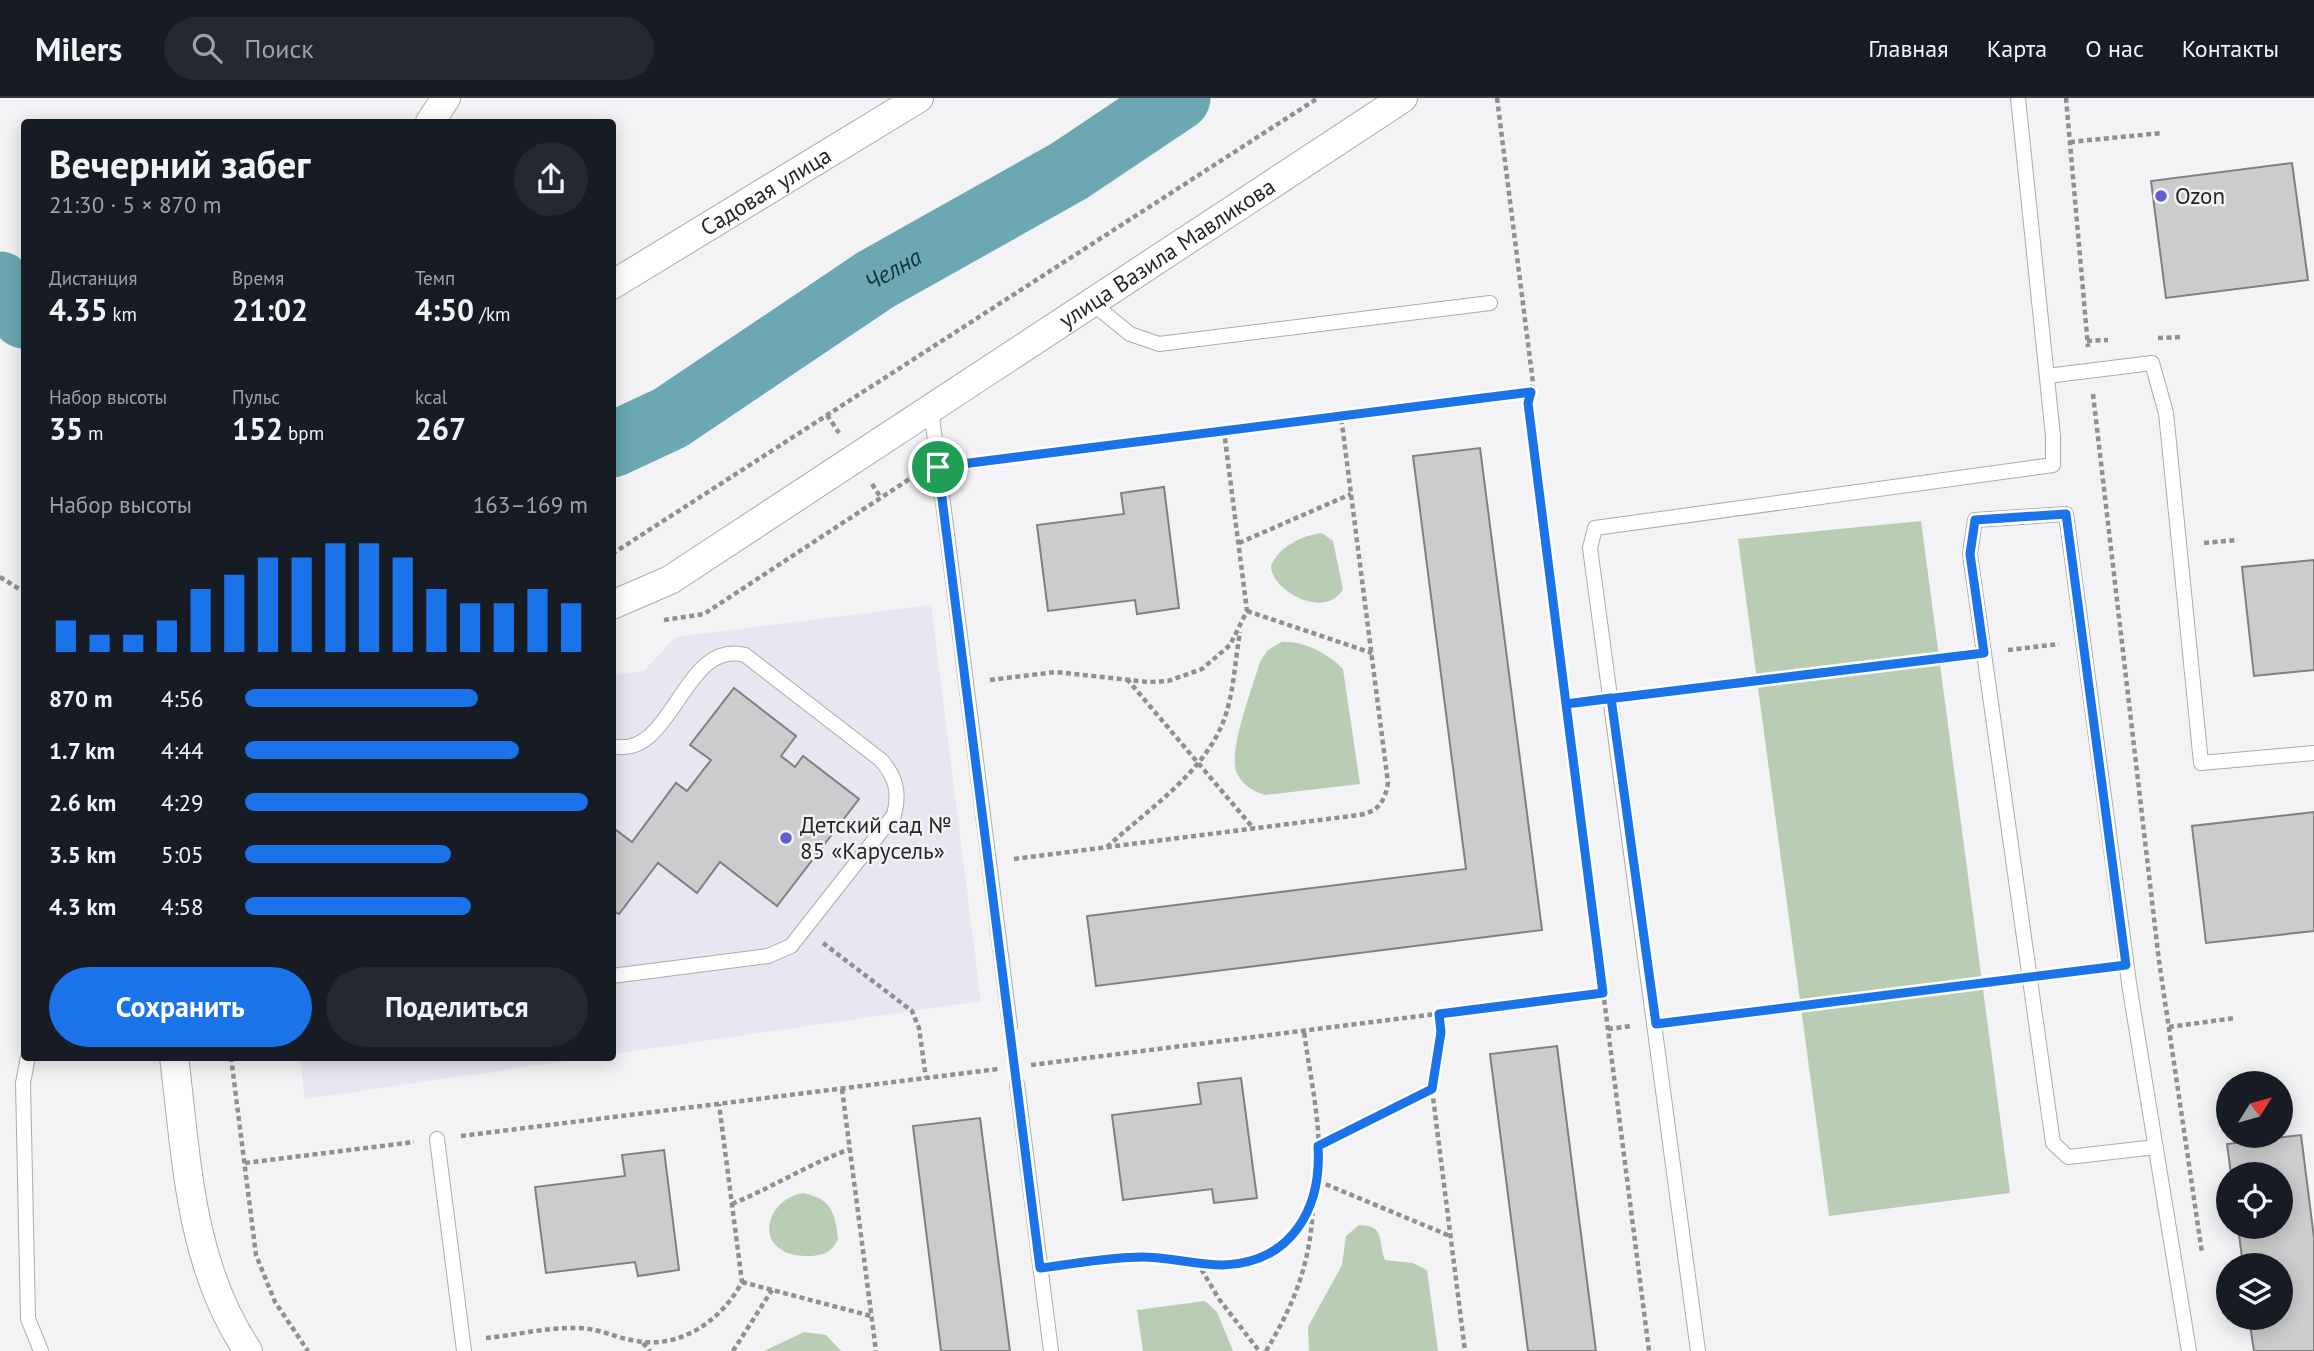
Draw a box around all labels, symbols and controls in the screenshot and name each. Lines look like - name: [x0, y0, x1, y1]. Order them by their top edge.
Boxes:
- search box: [164, 17, 654, 80]
- text: Milers: [35, 27, 122, 70]
- icon: search: [188, 29, 226, 67]
- text: Поиск: [244, 32, 314, 65]
- text: Главная: [1868, 33, 1949, 64]
- text: Карта: [1987, 33, 2047, 64]
- text: О нас: [2085, 33, 2144, 64]
- text: Контакты: [2182, 33, 2279, 64]
- text: Вечерний забег: [49, 139, 310, 188]
- street label: Садовая улица: [695, 140, 836, 242]
- button: share: [514, 142, 588, 216]
- street label: улица Вазила Мавликова: [1053, 171, 1280, 334]
- place label: Ozon: [2175, 181, 2225, 210]
- marker: Ozon: [2153, 188, 2169, 204]
- text: 21:30 · 5 × 870 m: [49, 190, 221, 219]
- water label: Челна: [858, 241, 927, 298]
- text: Дистанция: [49, 266, 137, 290]
- text: Время: [232, 266, 284, 290]
- text: Темп: [415, 266, 455, 290]
- text: 4.35: [49, 290, 107, 329]
- text: 21:02: [232, 290, 308, 329]
- text: 4:50: [415, 290, 474, 329]
- text: km: [107, 302, 137, 326]
- text: /km: [474, 302, 510, 326]
- text: Набор высоты: [49, 385, 167, 409]
- text: Пульс: [232, 385, 280, 409]
- text: kcal: [415, 385, 447, 409]
- text: 35: [49, 409, 83, 448]
- text: 152: [232, 409, 283, 448]
- text: 267: [415, 409, 466, 448]
- text: m: [83, 421, 104, 445]
- text: bpm: [283, 421, 324, 445]
- pin: [908, 437, 968, 497]
- icon: arrive: [919, 448, 957, 486]
- text: Набор высоты: [49, 490, 192, 519]
- text: 163–169 m: [473, 490, 588, 519]
- text: 870 m: [49, 684, 112, 713]
- text: 4:56: [161, 684, 204, 713]
- text: 1.7 km: [49, 736, 115, 765]
- text: 4:44: [161, 736, 204, 765]
- text: 2.6 km: [49, 788, 116, 817]
- text: 4:29: [161, 788, 204, 817]
- place label: Детский сад № 85 «Карусель»: [800, 810, 952, 865]
- marker: Детский сад № 85 «Карусель»: [778, 830, 794, 846]
- text: 3.5 km: [49, 840, 116, 869]
- text: 5:05: [161, 840, 204, 869]
- text: 4.3 km: [49, 892, 116, 921]
- text: 4:58: [161, 892, 204, 921]
- button: Сохранить: [49, 967, 312, 1047]
- button: Поделиться: [326, 967, 588, 1047]
- north arrow: [2216, 1071, 2292, 1148]
- map controls: [2216, 1071, 2293, 1330]
- button: locate: [2216, 1162, 2293, 1239]
- button: layers: [2216, 1253, 2293, 1330]

